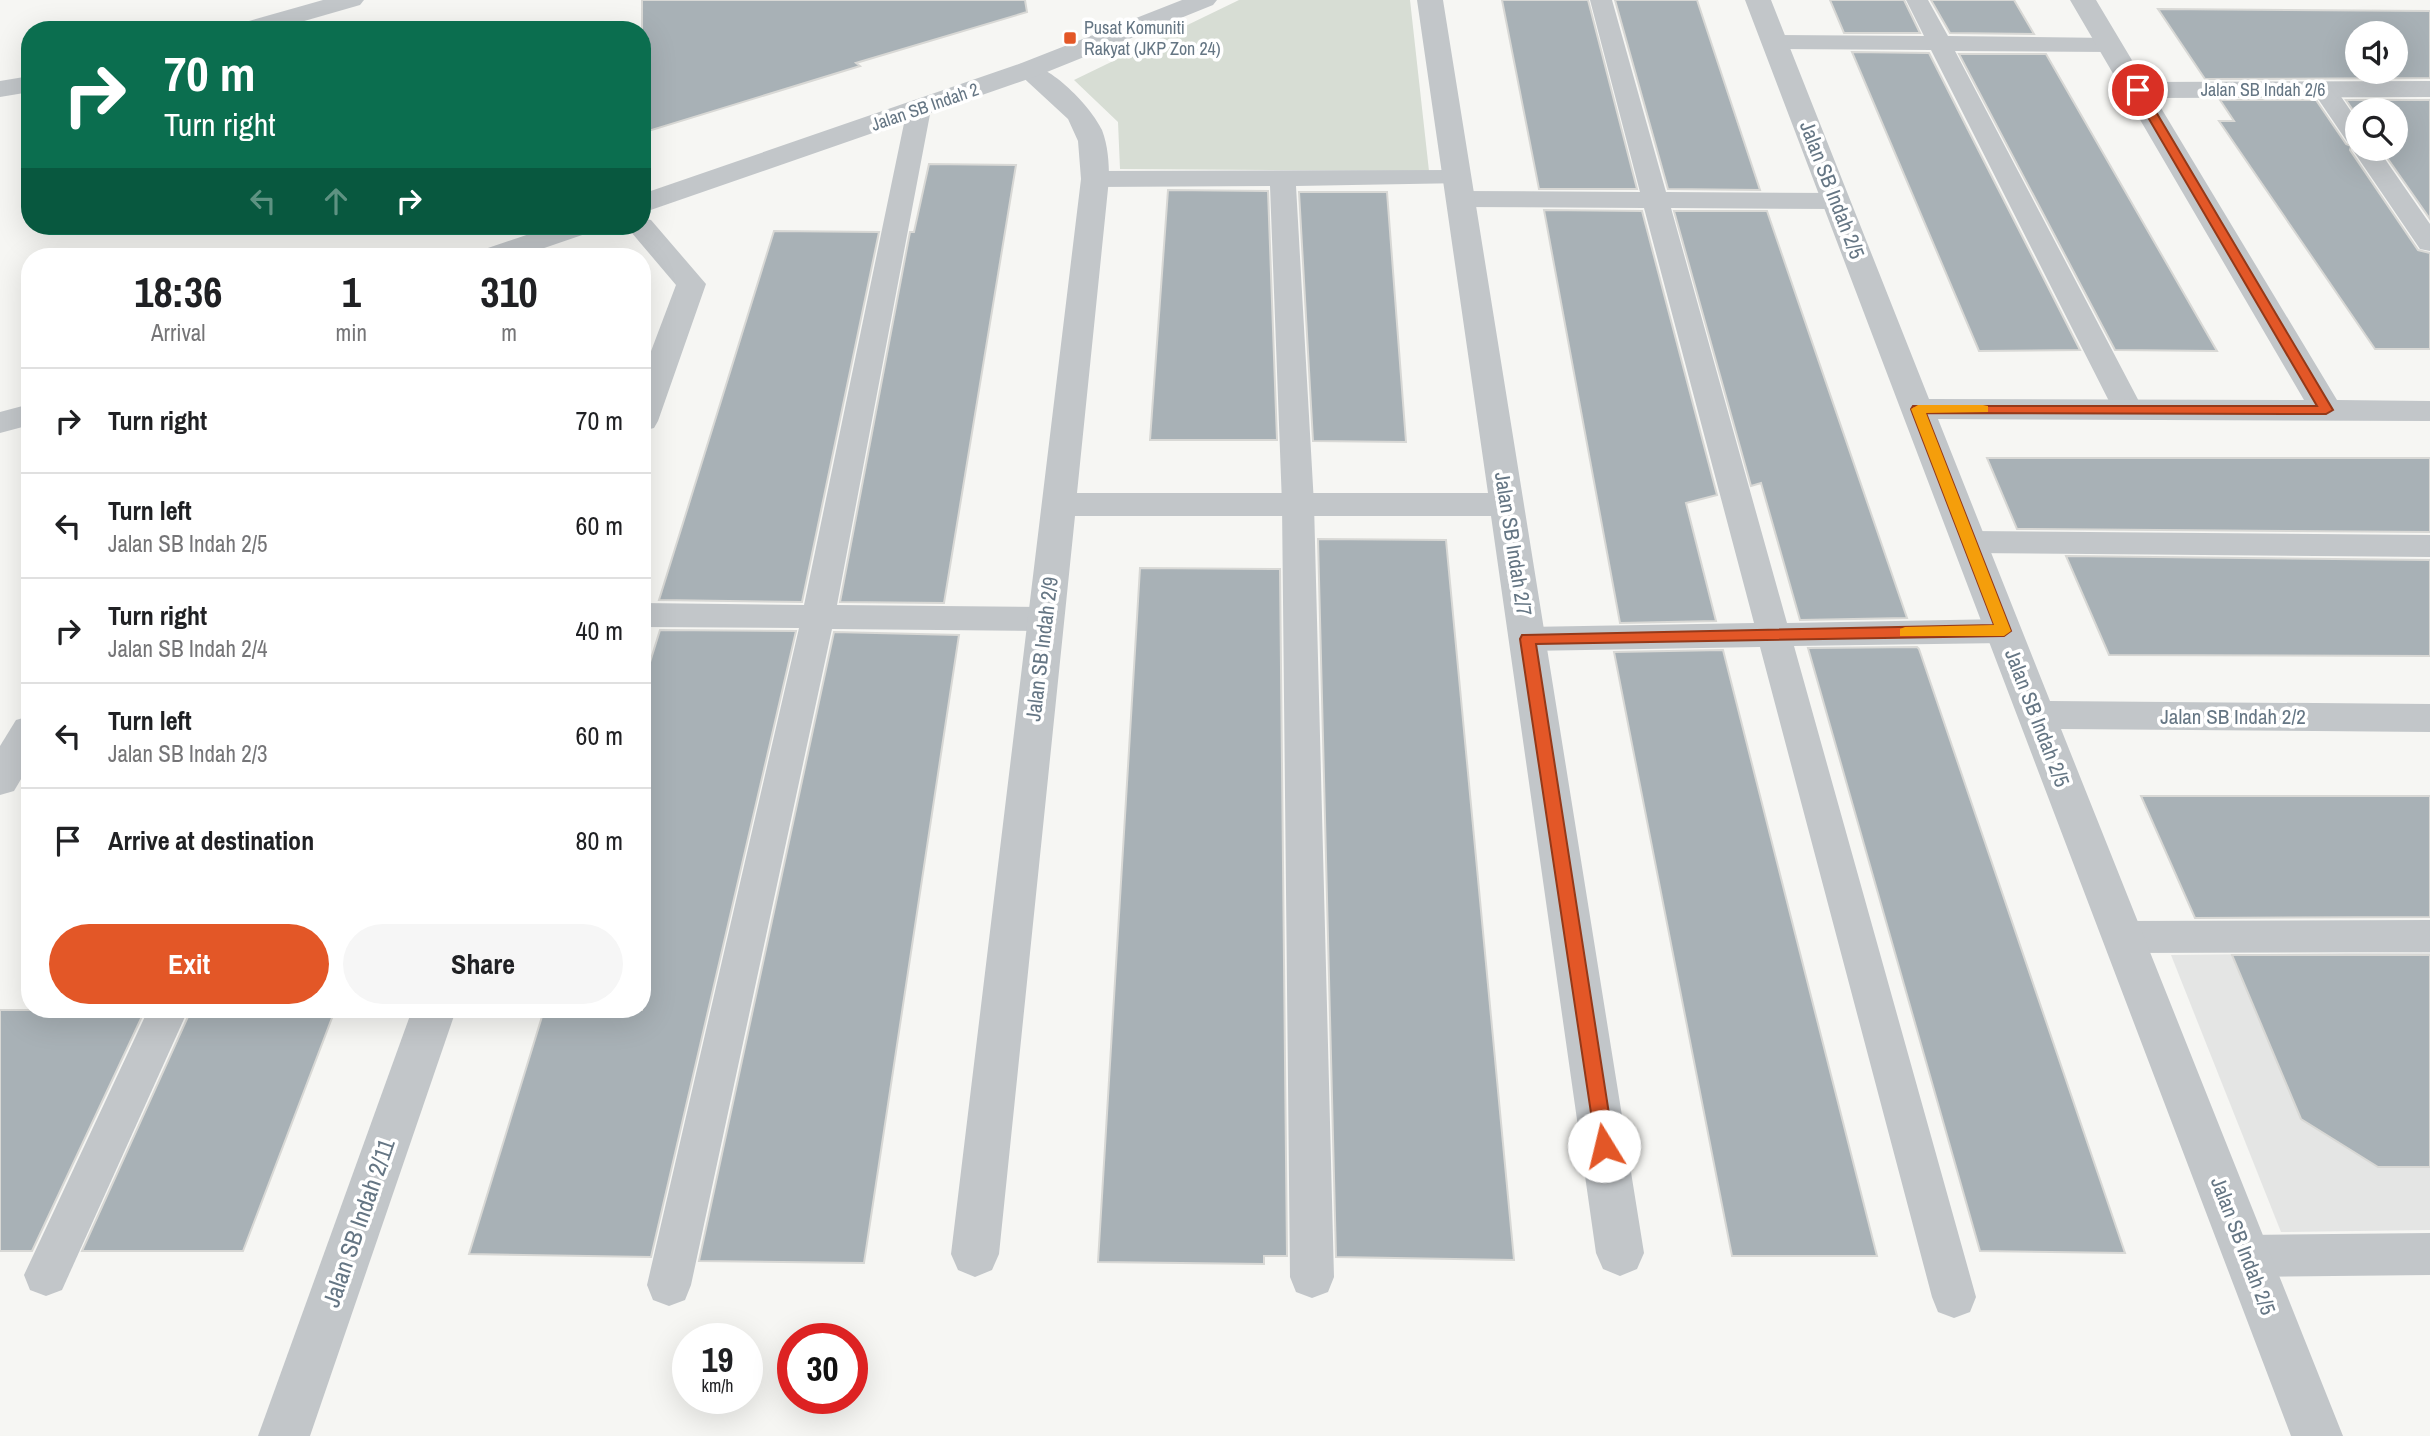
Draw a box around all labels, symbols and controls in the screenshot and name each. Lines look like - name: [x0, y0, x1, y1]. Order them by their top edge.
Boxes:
- place label: Pusat Komuniti Rakyat (JKP Zon 24): [1084, 15, 1221, 61]
- map controls: [2345, 21, 2408, 161]
- button: sound: [2345, 21, 2408, 84]
- marker: Pusat Komuniti Rakyat (JKP Zon 24): [1062, 30, 1078, 46]
- text: 70 m: [164, 40, 256, 106]
- icon: right: [49, 49, 140, 140]
- pin: [2108, 60, 2168, 120]
- icon: arrive: [2119, 71, 2157, 109]
- street label: Jalan SB Indah 2: [868, 76, 982, 137]
- street label: Jalan SB Indah 2/6: [2201, 77, 2325, 102]
- button: search: [2345, 98, 2408, 161]
- text: Turn right: [164, 103, 276, 146]
- street label: Jalan SB Indah 2/5: [1793, 117, 1872, 263]
- icon: left: [244, 182, 282, 220]
- icon: ahead: [317, 182, 355, 220]
- icon: right: [390, 182, 428, 220]
- text: 18:36: [134, 264, 222, 320]
- text: 1: [342, 264, 361, 320]
- text: 310: [480, 264, 538, 320]
- text: Arrival: [151, 317, 206, 348]
- text: min: [336, 317, 367, 348]
- text: m: [501, 317, 517, 348]
- icon: right: [49, 402, 87, 440]
- text: Turn right: [108, 403, 207, 438]
- text: 70 m: [576, 403, 623, 438]
- street label: Jalan SB Indah 2/7: [1488, 470, 1539, 618]
- text: Turn left: [108, 493, 192, 528]
- icon: left: [49, 507, 87, 545]
- text: 60 m: [576, 508, 623, 543]
- text: Jalan SB Indah 2/5: [108, 528, 267, 559]
- street label: Jalan SB Indah 2/9: [1018, 575, 1065, 723]
- text: Turn right: [108, 598, 207, 633]
- icon: right: [49, 612, 87, 650]
- text: 40 m: [576, 613, 623, 648]
- text: Jalan SB Indah 2/4: [108, 633, 267, 664]
- street label: Jalan SB Indah 2/5: [1998, 645, 2077, 791]
- street label: Jalan SB Indah 2/2: [2160, 702, 2306, 731]
- text: Turn left: [108, 703, 192, 738]
- icon: left: [49, 717, 87, 755]
- text: 60 m: [576, 718, 623, 753]
- text: Jalan SB Indah 2/3: [108, 738, 267, 769]
- icon: arrive: [49, 822, 87, 860]
- text: Arrive at destination: [108, 823, 314, 858]
- text: 80 m: [576, 823, 623, 858]
- button: Exit: [49, 924, 329, 1004]
- button: Share: [343, 924, 623, 1004]
- position arrow: [1567, 1109, 1641, 1183]
- street label: Jalan SB Indah 2/11: [314, 1134, 402, 1311]
- street label: Jalan SB Indah 2/5: [2204, 1173, 2283, 1319]
- speed limit sign: 30: [777, 1323, 868, 1414]
- text: 19: [702, 1336, 733, 1383]
- text: km/h: [702, 1373, 734, 1398]

